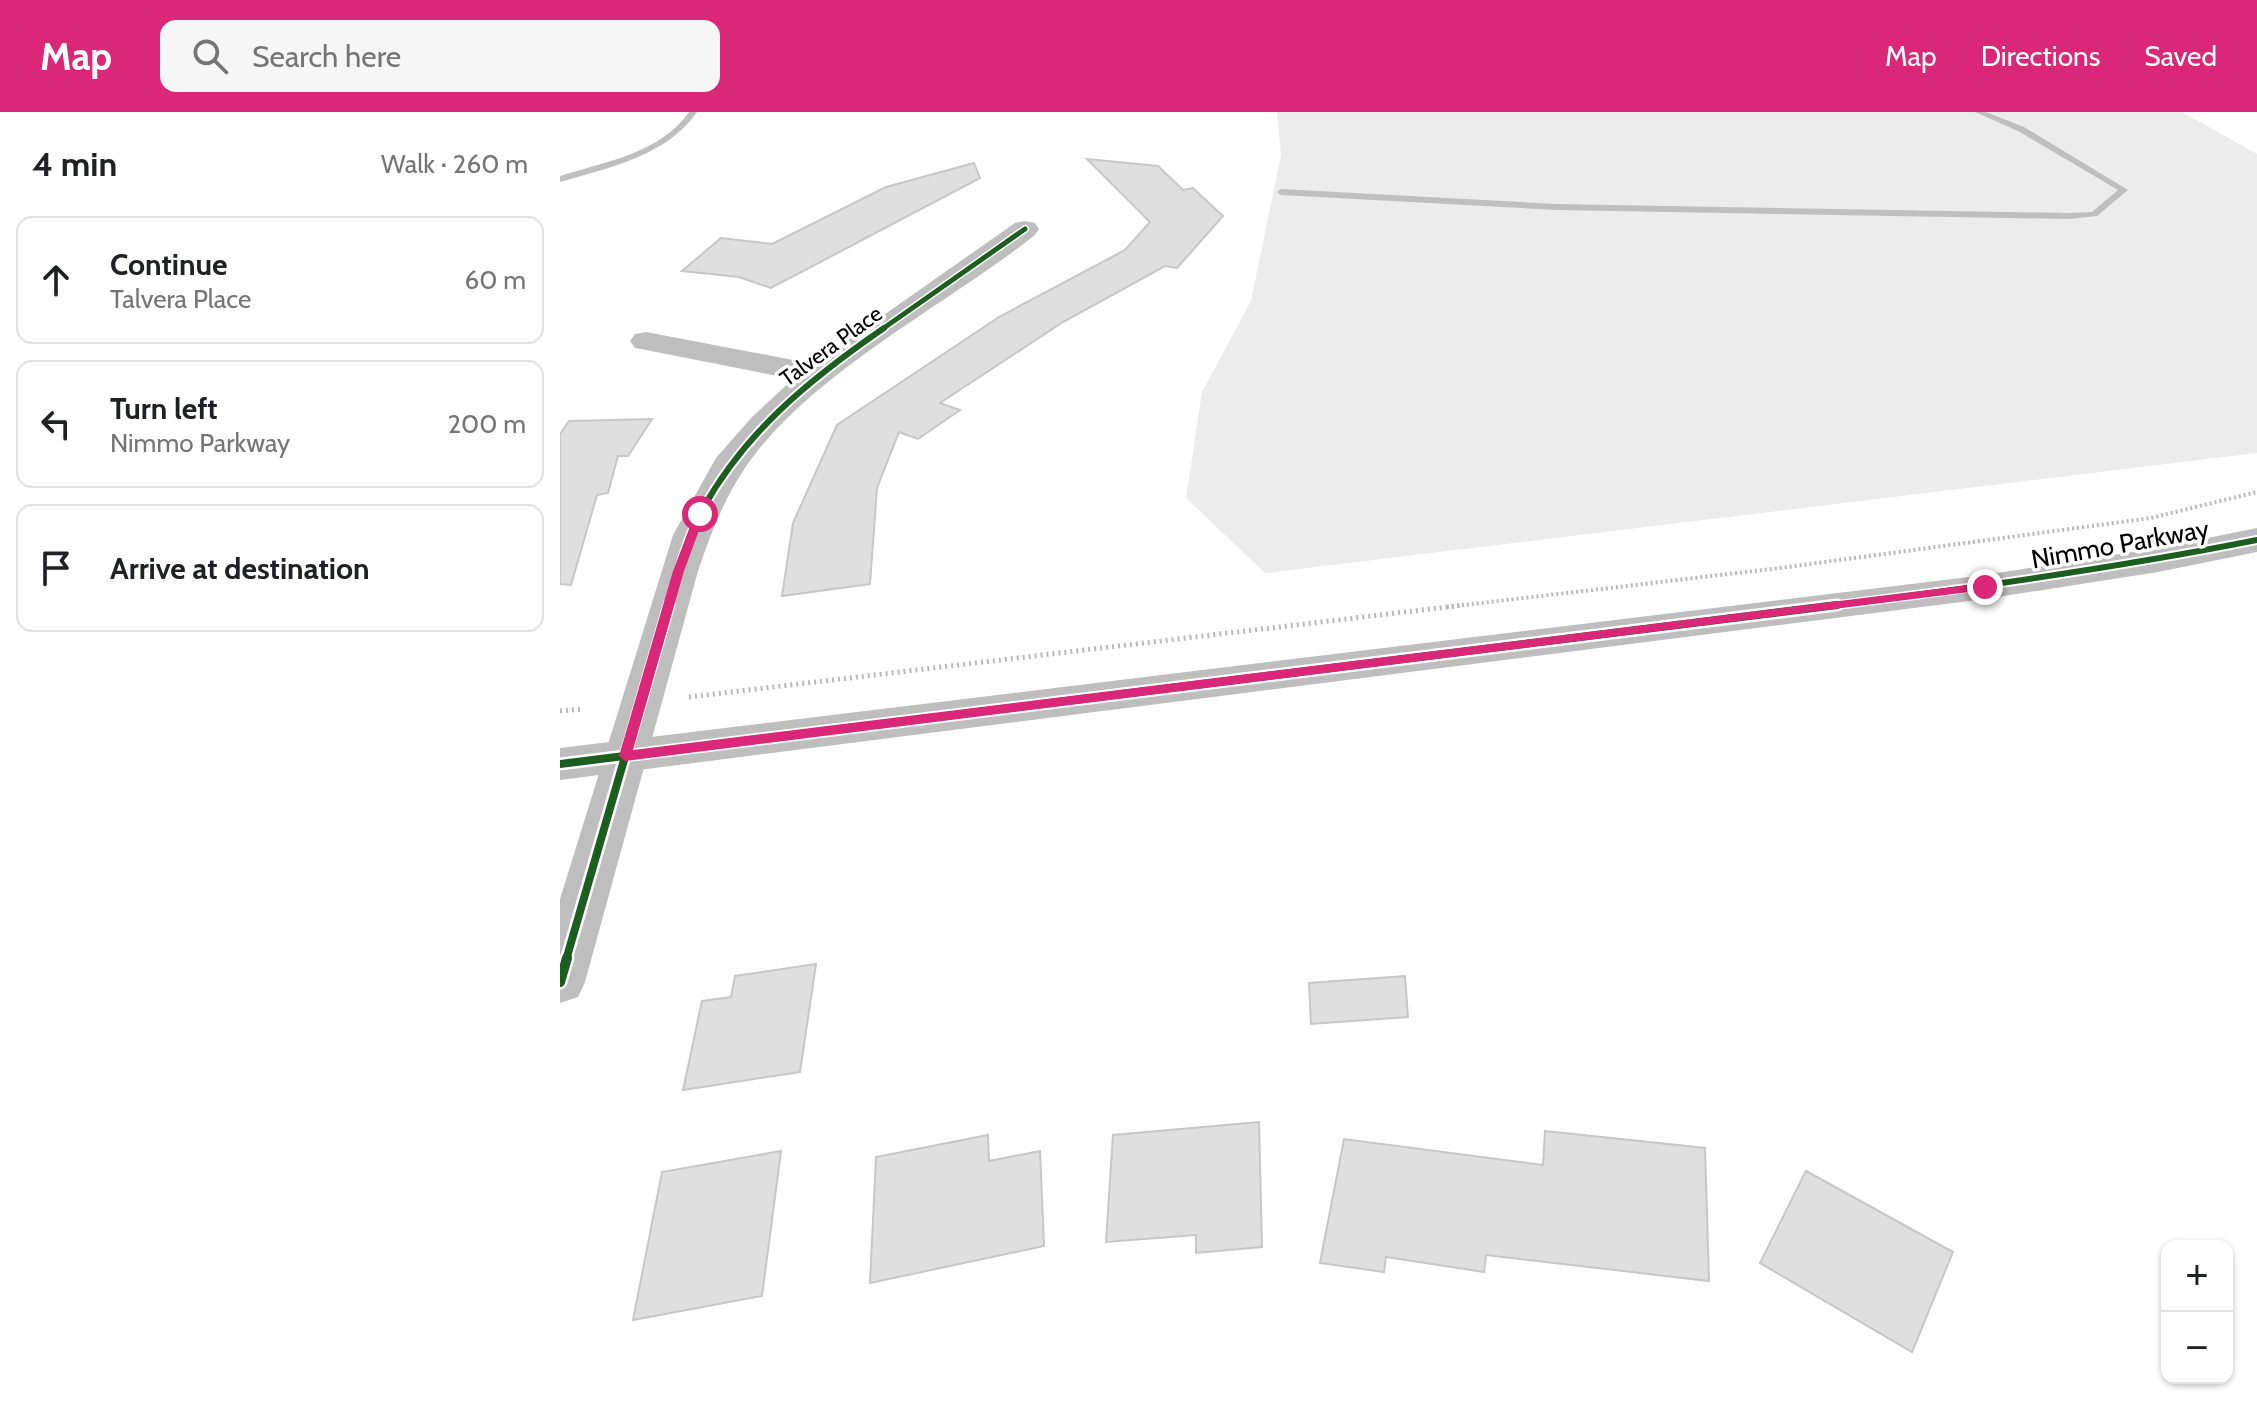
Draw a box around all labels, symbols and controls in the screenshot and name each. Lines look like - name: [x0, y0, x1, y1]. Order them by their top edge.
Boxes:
- search box: [160, 20, 720, 92]
- text: Map: [40, 33, 112, 80]
- icon: search: [188, 34, 232, 78]
- text: Search here: [252, 38, 401, 75]
- text: Map: [1885, 39, 1937, 73]
- text: Directions: [1981, 39, 2100, 73]
- text: Saved: [2144, 39, 2217, 73]
- text: 4 min: [32, 143, 117, 185]
- text: Walk · 260 m: [381, 148, 528, 180]
- text: Continue: [110, 246, 227, 283]
- icon: ahead: [34, 258, 78, 302]
- text: 60 m: [464, 264, 526, 296]
- text: Talvera Place: [110, 283, 251, 315]
- street label: Talvera Place: [775, 300, 887, 392]
- text: Turn left: [110, 390, 218, 427]
- icon: left: [34, 402, 78, 446]
- text: 200 m: [447, 408, 526, 440]
- text: Nimmo Parkway: [110, 427, 290, 459]
- route start: [682, 496, 718, 532]
- street label: Nimmo Parkway: [2029, 513, 2211, 575]
- icon: arrive: [34, 546, 78, 590]
- text: Arrive at destination: [110, 550, 370, 587]
- route end: [1967, 569, 2003, 605]
- map controls: [2161, 1240, 2233, 1384]
- button: +: [2161, 1240, 2233, 1312]
- button: −: [2161, 1312, 2233, 1384]

